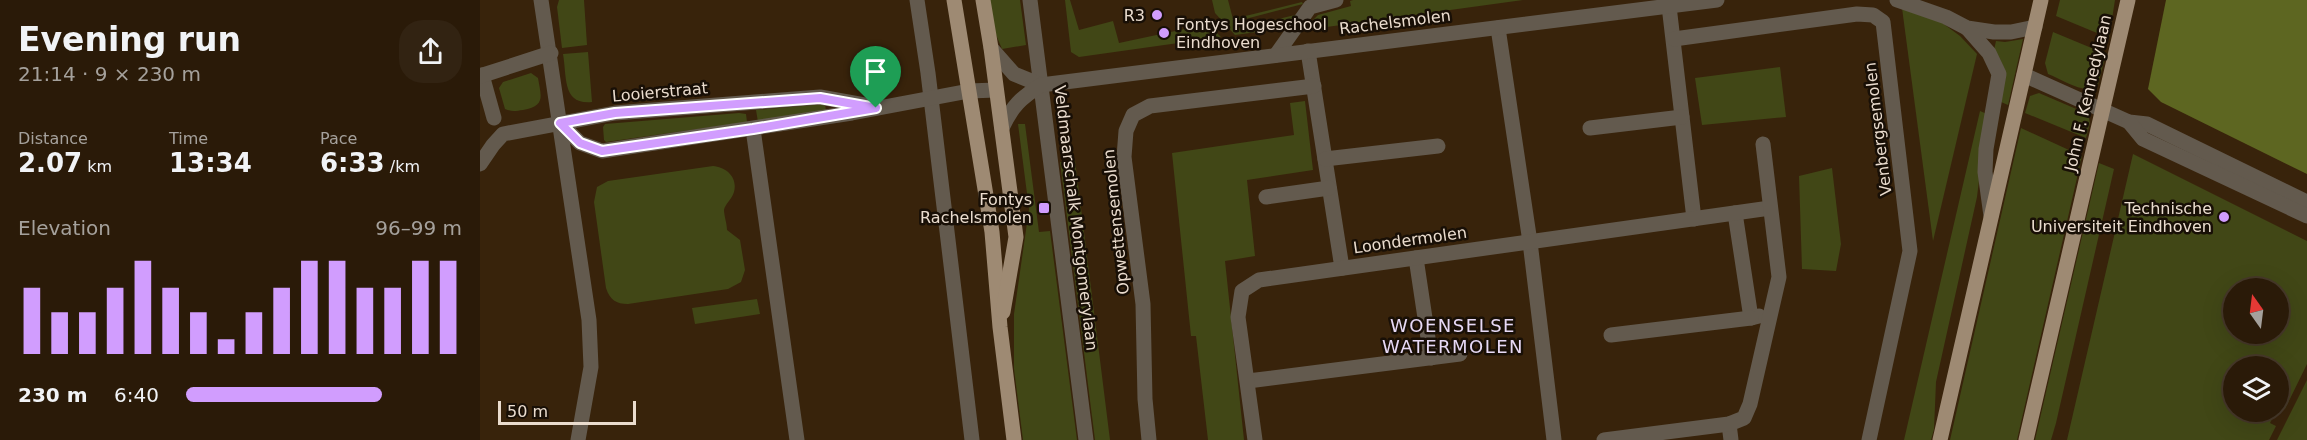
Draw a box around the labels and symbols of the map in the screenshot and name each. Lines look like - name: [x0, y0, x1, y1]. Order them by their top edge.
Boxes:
- place label: R3: [1124, 6, 1145, 25]
- street label: Rachelsmolen: [1338, 6, 1452, 38]
- marker: R3: [1150, 8, 1164, 22]
- street label: John F. Kennedylaan: [2061, 13, 2115, 174]
- place label: Fontys Hogeschool Eindhoven: [1176, 15, 1327, 52]
- marker: Fontys Hogeschool Eindhoven: [1157, 26, 1171, 40]
- pin: [850, 46, 901, 108]
- street label: Venbergsemolen: [1860, 61, 1896, 197]
- street label: Looierstraat: [611, 78, 709, 106]
- street label: Veldmaarschalk Montgomerylaan: [1050, 84, 1102, 352]
- street label: Opwettensemolen: [1099, 148, 1133, 296]
- place label: Fontys Rachelsmolen: [920, 190, 1032, 227]
- place label: Technische Universiteit Eindhoven: [2031, 199, 2212, 236]
- marker: Fontys Rachelsmolen: [1037, 201, 1051, 215]
- marker: Technische Universiteit Eindhoven: [2217, 210, 2231, 224]
- street label: Loondermolen: [1352, 223, 1468, 257]
- north arrow: [2223, 278, 2289, 344]
- district label: WOENSELSE WATERMOLEN: [1382, 315, 1524, 357]
- scale bar: [498, 398, 636, 426]

